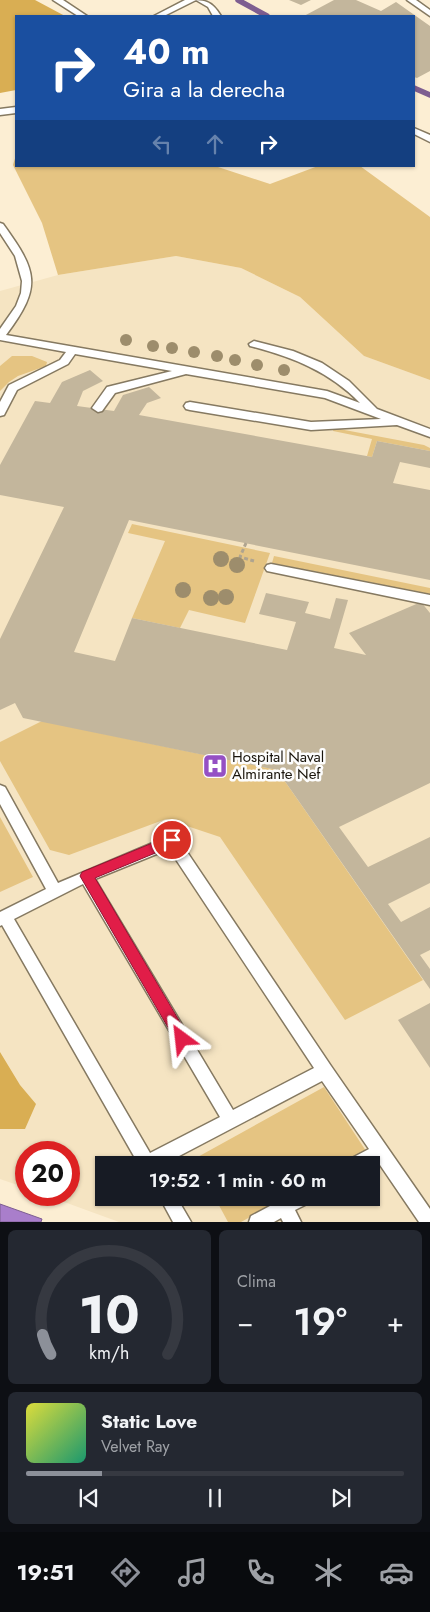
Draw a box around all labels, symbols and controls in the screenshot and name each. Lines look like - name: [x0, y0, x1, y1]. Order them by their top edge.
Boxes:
- text: 40 m: [123, 27, 210, 77]
- icon: right: [40, 35, 105, 100]
- text: Gira a la derecha: [123, 73, 285, 105]
- icon: left: [148, 130, 176, 158]
- icon: ahead: [201, 130, 229, 158]
- icon: right: [254, 130, 282, 158]
- place label: Hospital Naval Almirante Nef: [232, 746, 324, 785]
- hospital icon: Hospital Naval Almirante Nef: [202, 753, 228, 779]
- pin: [151, 819, 193, 861]
- icon: arrive: [158, 826, 186, 854]
- position arrow: [155, 1012, 207, 1064]
- speed limit sign: 20: [15, 1141, 80, 1206]
- text: 19:52 · 1 min · 60 m: [149, 1167, 326, 1194]
- text: Clima: [237, 1270, 276, 1293]
- text: 10: [79, 1277, 140, 1353]
- text: 19°: [293, 1294, 347, 1349]
- text: −: [237, 1302, 254, 1343]
- text: +: [387, 1302, 404, 1343]
- text: km/h: [89, 1340, 130, 1366]
- text: Static Love: [101, 1408, 197, 1435]
- text: Velvet Ray: [101, 1435, 170, 1458]
- icon: previous: [75, 1484, 103, 1512]
- icon: pause: [201, 1484, 229, 1512]
- icon: next: [327, 1484, 355, 1512]
- icon: directions: [108, 1555, 143, 1590]
- icon: music: [175, 1555, 210, 1590]
- icon: phone: [243, 1555, 278, 1590]
- icon: climate: [311, 1555, 346, 1590]
- icon: car: [379, 1555, 414, 1590]
- text: 19:51: [16, 1556, 75, 1588]

